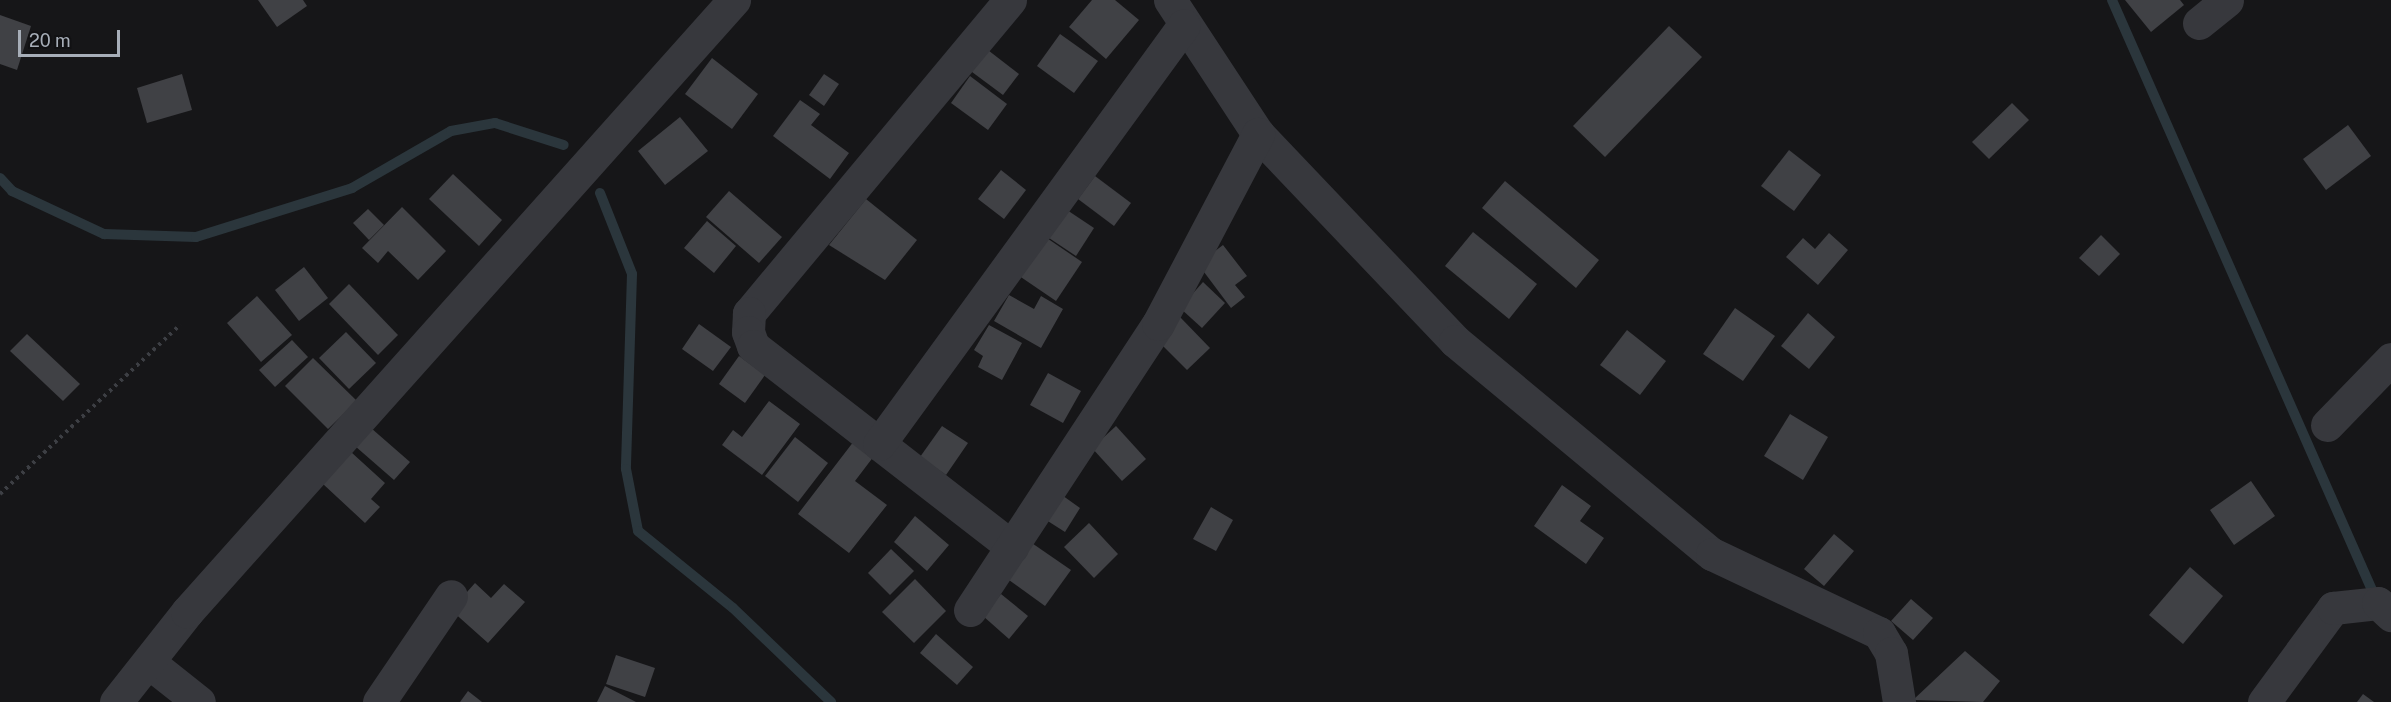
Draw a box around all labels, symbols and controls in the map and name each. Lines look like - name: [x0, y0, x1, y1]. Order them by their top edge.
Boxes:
- scale bar: [21, 18, 123, 56]
- text: 20 m: [29, 30, 71, 51]

